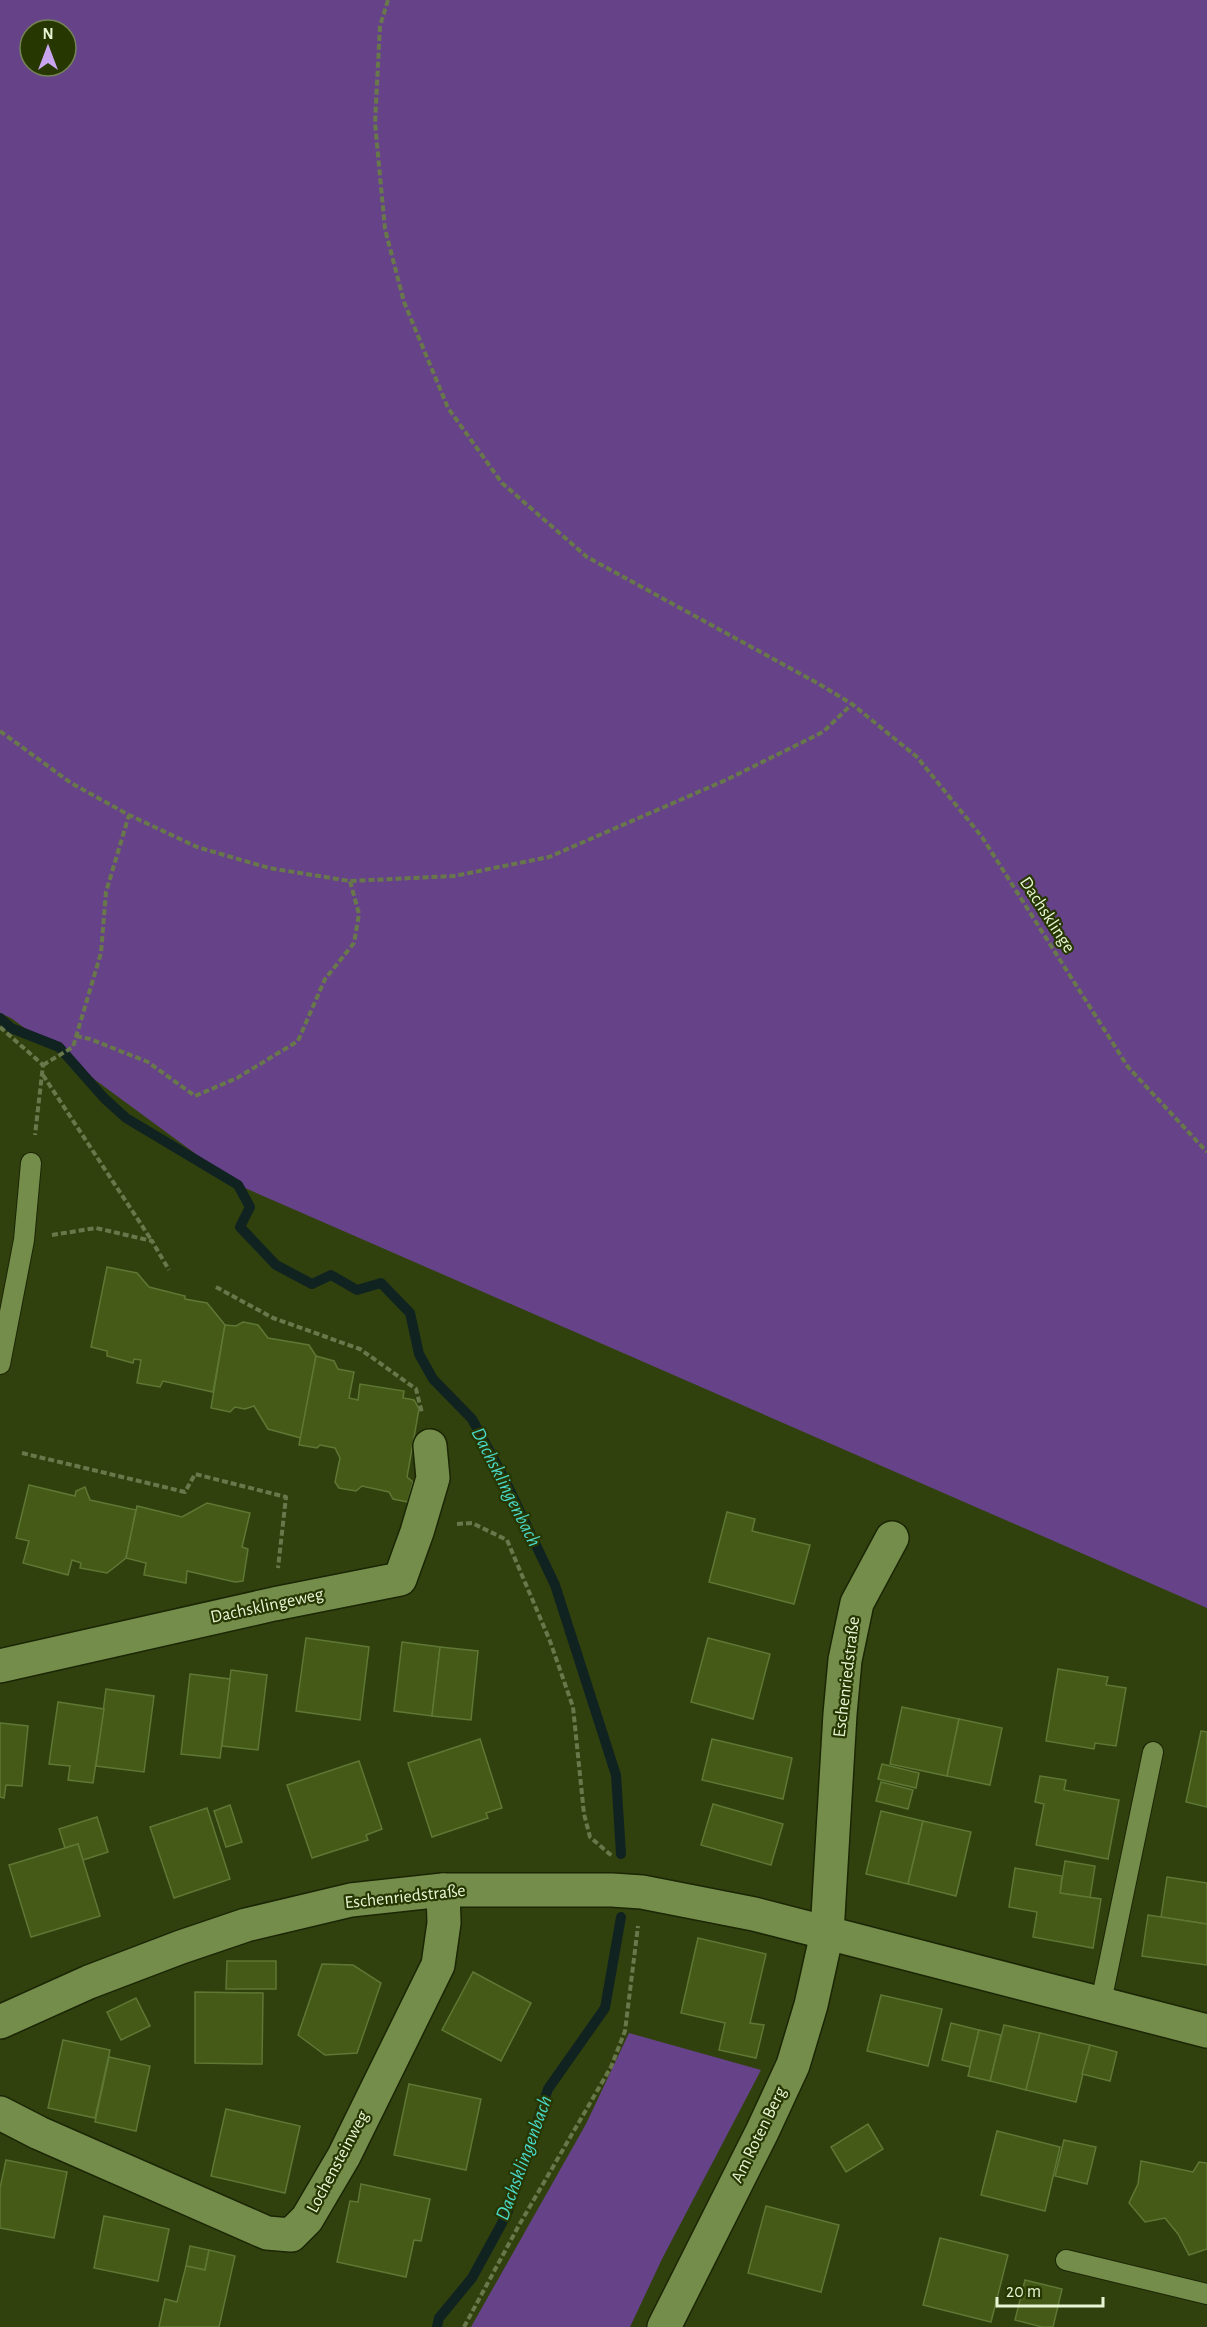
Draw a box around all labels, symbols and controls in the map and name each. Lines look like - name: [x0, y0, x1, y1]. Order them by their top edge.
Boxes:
- north arrow: [18, 18, 78, 78]
- text: N: [42, 26, 54, 42]
- street label: Dachsklinge: [1016, 874, 1078, 956]
- water label: Dachsklingenbach: [467, 1424, 545, 1550]
- street label: Dachsklingeweg: [209, 1585, 325, 1627]
- street label: Eschenriedstraße: [831, 1616, 863, 1738]
- street label: Eschenriedstraße: [344, 1882, 466, 1912]
- street label: Am Roten Berg: [728, 2084, 790, 2186]
- water label: Dachsklingenbach: [492, 2093, 556, 2223]
- street label: Lochensteinweg: [304, 2108, 372, 2216]
- scale bar: [997, 2270, 1104, 2308]
- text: 20 m: [1006, 2283, 1041, 2301]

